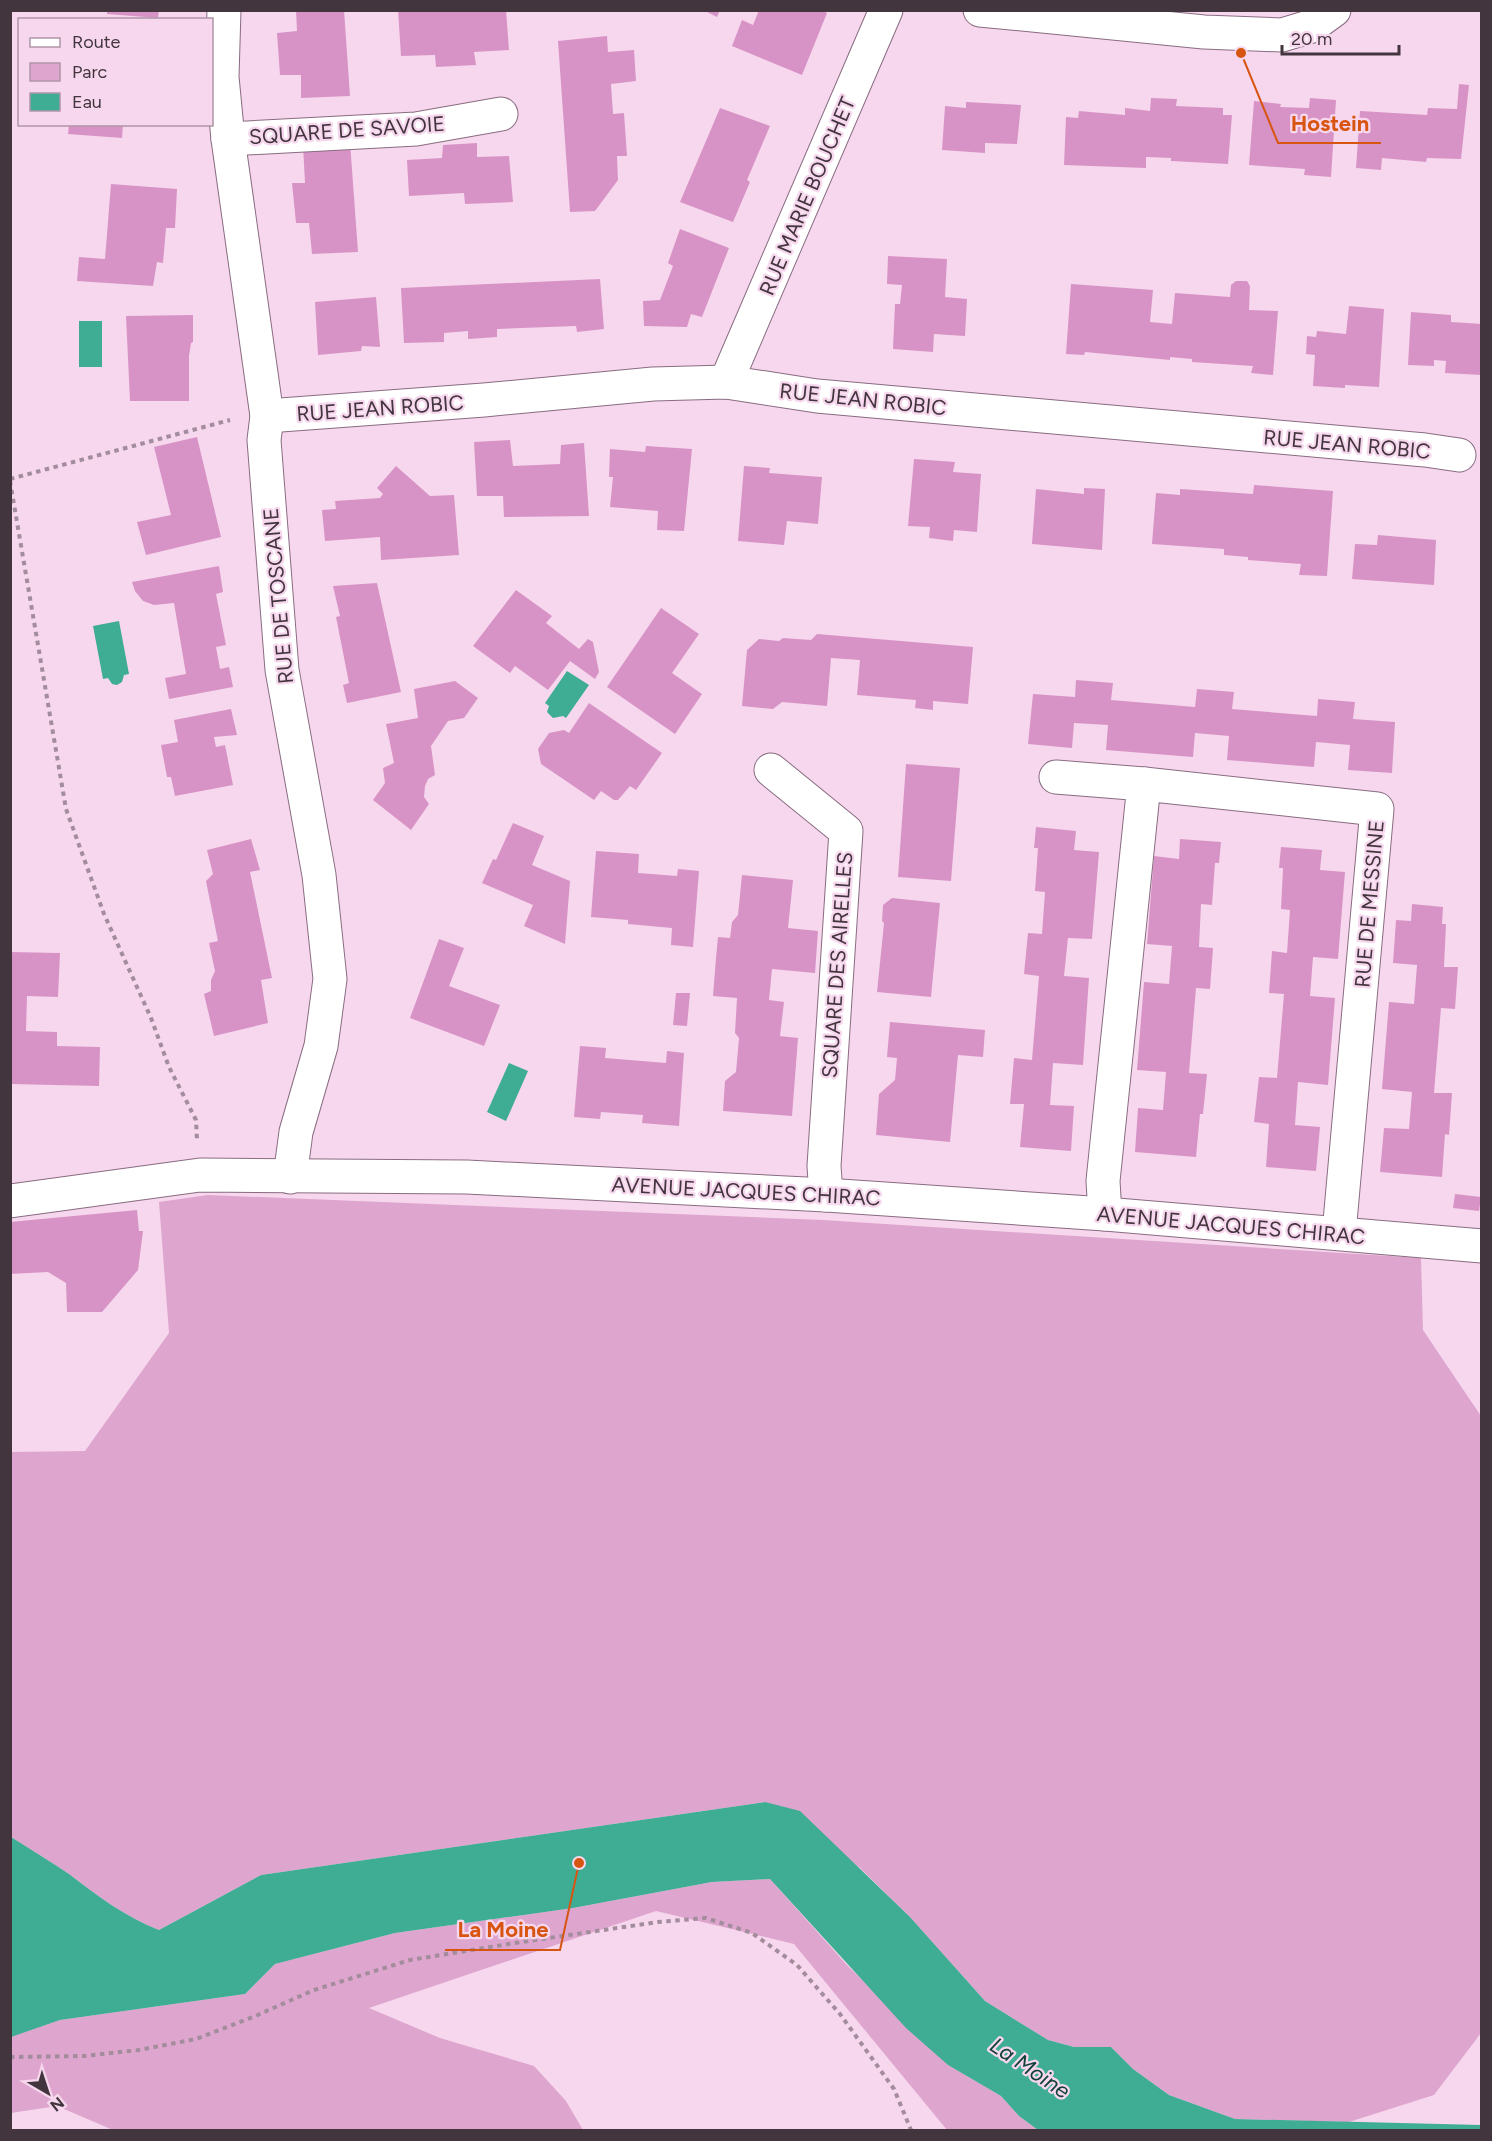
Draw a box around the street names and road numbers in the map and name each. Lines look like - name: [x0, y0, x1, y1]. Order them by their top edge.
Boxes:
- street label: RUE MARIE BOUCHET: [754, 93, 860, 299]
- street label: SQUARE DE SAVOIE: [248, 111, 446, 149]
- street label: RUE JEAN ROBIC: [778, 378, 948, 420]
- street label: RUE JEAN ROBIC: [296, 390, 464, 426]
- street label: RUE JEAN ROBIC: [1262, 424, 1432, 464]
- street label: RUE DE TOSCANE: [258, 507, 298, 685]
- street label: RUE DE MESSINE: [1349, 819, 1389, 989]
- street label: SQUARE DES AIRELLES: [817, 851, 857, 1079]
- street label: AVENUE JACQUES CHIRAC: [611, 1171, 881, 1211]
- street label: AVENUE JACQUES CHIRAC: [1096, 1201, 1366, 1249]

